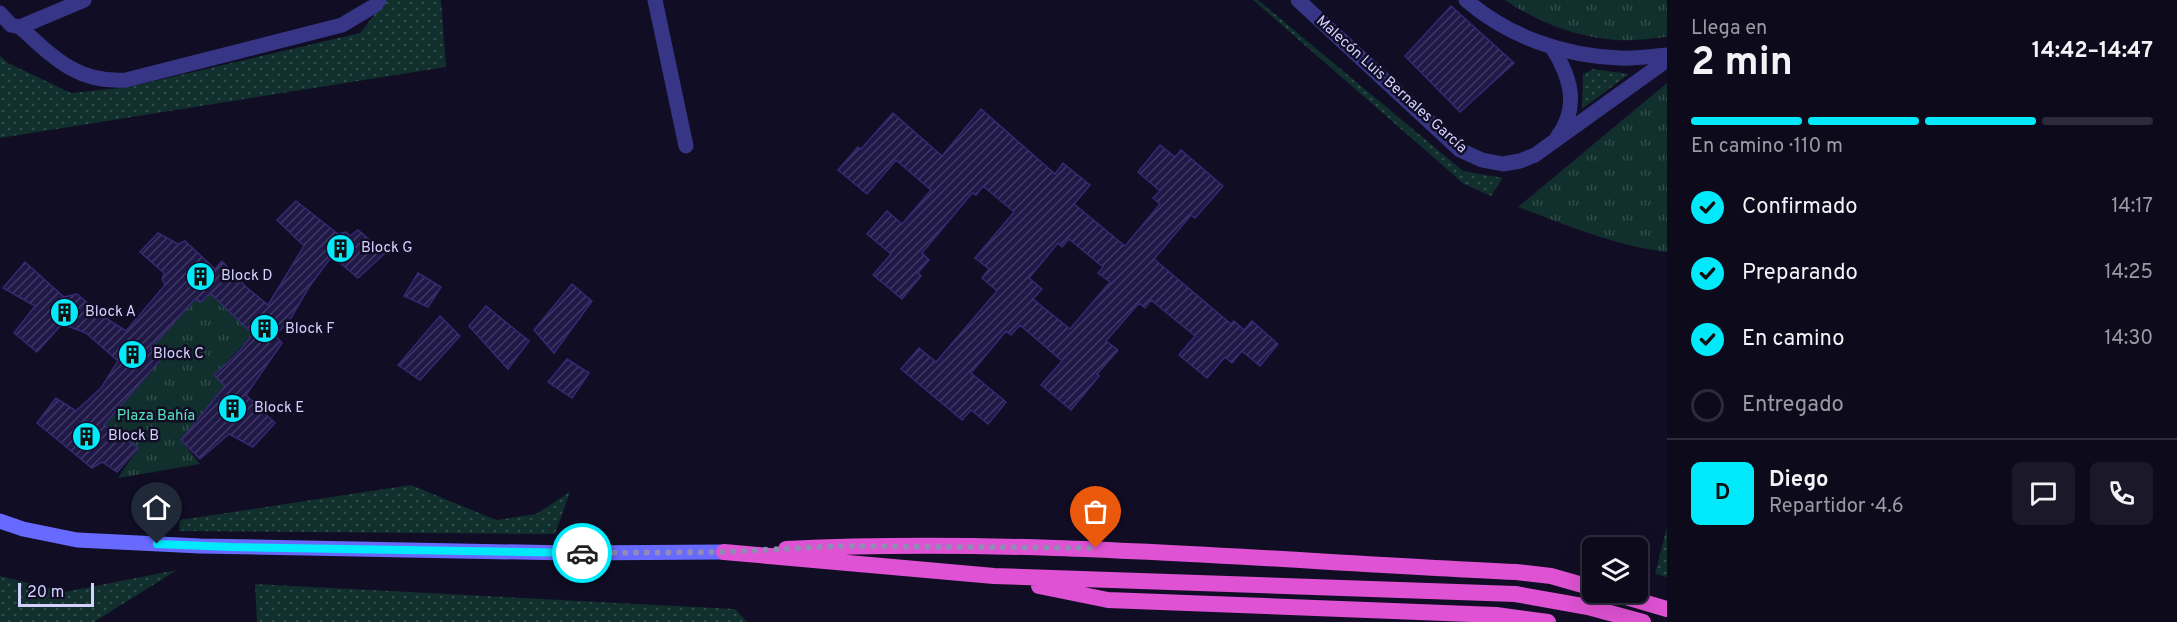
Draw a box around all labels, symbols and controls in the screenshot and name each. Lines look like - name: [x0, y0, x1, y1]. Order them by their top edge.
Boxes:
- street label: Malecón Luis Bernales García: [1312, 12, 1470, 158]
- text: Llega en: [1691, 16, 1767, 42]
- text: 14:42–14:47: [2032, 38, 2153, 65]
- text: 2 min: [1691, 40, 1793, 89]
- text: En camino · 110 m: [1691, 134, 1843, 160]
- icon: check: [1691, 191, 1724, 224]
- text: Confirmado: [1742, 194, 1858, 221]
- text: 14:17: [2111, 194, 2153, 220]
- building icon: Block G: [324, 232, 356, 264]
- place label: Block G: [361, 239, 413, 258]
- icon: check: [1691, 257, 1724, 290]
- building icon: Block D: [184, 260, 216, 292]
- text: Preparando: [1742, 260, 1858, 287]
- text: 14:25: [2104, 260, 2153, 286]
- place label: Block D: [221, 267, 273, 286]
- building icon: Block A: [48, 296, 80, 328]
- place label: Block A: [85, 303, 136, 322]
- building icon: Block F: [248, 313, 280, 345]
- place label: Block F: [285, 320, 335, 339]
- icon: check: [1691, 323, 1724, 356]
- text: En camino: [1742, 326, 1844, 353]
- text: 14:30: [2104, 326, 2153, 352]
- building icon: Block C: [116, 338, 148, 370]
- place label: Block C: [153, 345, 204, 364]
- building icon: Block E: [217, 392, 249, 424]
- text: Entregado: [1742, 392, 1844, 419]
- place label: Block E: [254, 399, 304, 418]
- park label: Plaza Bahía: [117, 407, 195, 426]
- building icon: Block B: [71, 420, 103, 452]
- place label: Block B: [108, 427, 159, 446]
- button: chat: [2012, 462, 2075, 525]
- button: phone: [2090, 462, 2153, 525]
- text: Diego: [1769, 467, 1828, 494]
- text: D: [1715, 480, 1730, 507]
- pin: [131, 482, 182, 544]
- pin: [1070, 486, 1121, 548]
- icon: home: [140, 491, 173, 524]
- text: Repartidor · 4.6: [1769, 494, 1904, 520]
- icon: bag: [1079, 495, 1112, 528]
- courier: [552, 523, 612, 583]
- icon: car: [566, 537, 599, 570]
- map controls: [1582, 537, 1648, 603]
- button: layers: [1582, 537, 1648, 603]
- scale bar: [18, 580, 94, 608]
- text: 20 m: [27, 583, 64, 603]

